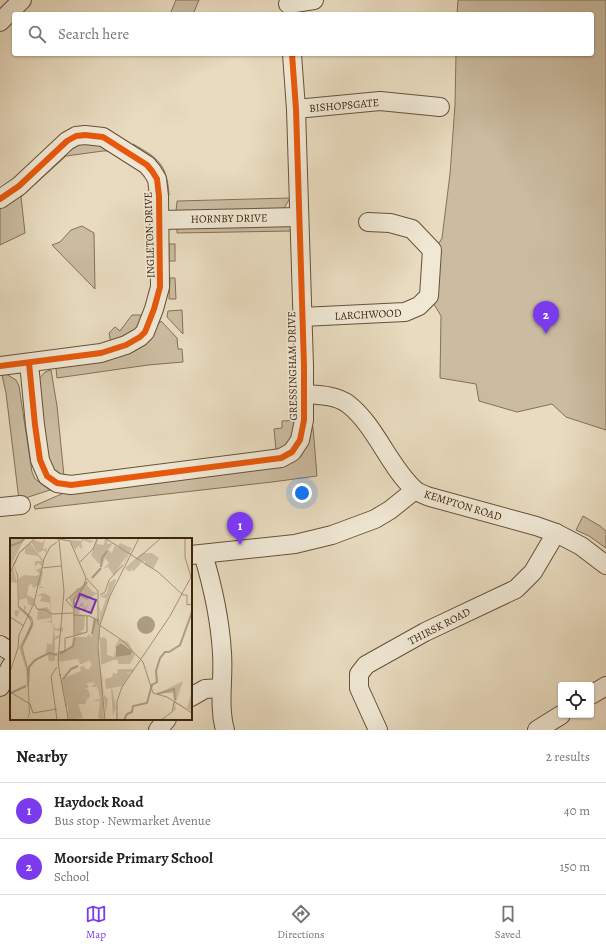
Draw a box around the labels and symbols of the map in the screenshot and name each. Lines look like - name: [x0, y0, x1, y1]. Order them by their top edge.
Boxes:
- street label: BISHOPSGATE: [308, 95, 380, 116]
- street label: INGLETON DRIVE: [140, 192, 159, 278]
- street label: HORNBY DRIVE: [190, 210, 268, 227]
- pin: 2: [533, 301, 559, 334]
- street label: LARCHWOOD: [334, 305, 402, 324]
- street label: GRESSINGHAM DRIVE: [284, 311, 301, 421]
- your location: [292, 483, 312, 503]
- street label: KEMPTON ROAD: [422, 487, 504, 525]
- pin: 1: [227, 512, 253, 545]
- inset map: [10, 538, 192, 720]
- street label: THIRSK ROAD: [405, 604, 473, 649]

